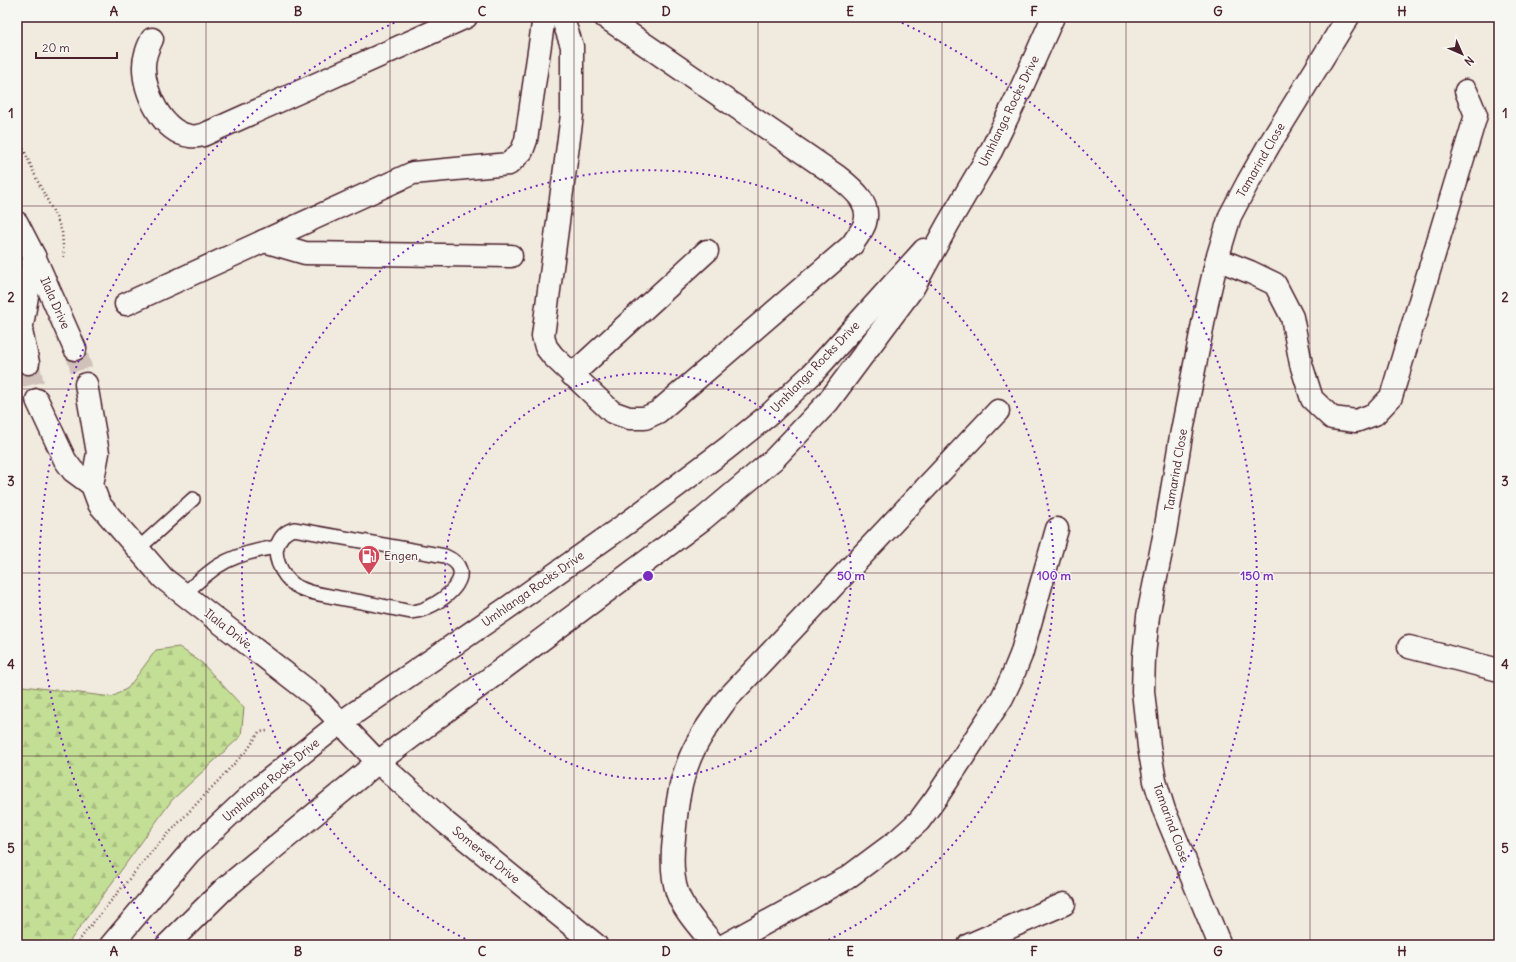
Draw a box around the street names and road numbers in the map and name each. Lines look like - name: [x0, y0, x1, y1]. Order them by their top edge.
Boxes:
- street label: Umhlanga Rocks Drive: [975, 53, 1042, 169]
- street label: Tamarind Close: [1233, 120, 1288, 200]
- street label: Ilala Drive: [37, 274, 74, 331]
- street label: Umhlanga Rocks Drive: [767, 318, 862, 416]
- street label: Tamarind Close: [1161, 428, 1190, 512]
- street label: Umhlanga Rocks Drive: [479, 548, 587, 630]
- street label: Ilala Drive: [202, 606, 255, 652]
- street label: Umhlanga Rocks Drive: [219, 735, 322, 824]
- street label: Tamarind Close: [1150, 781, 1193, 865]
- street label: Somerset Drive: [450, 823, 523, 886]

